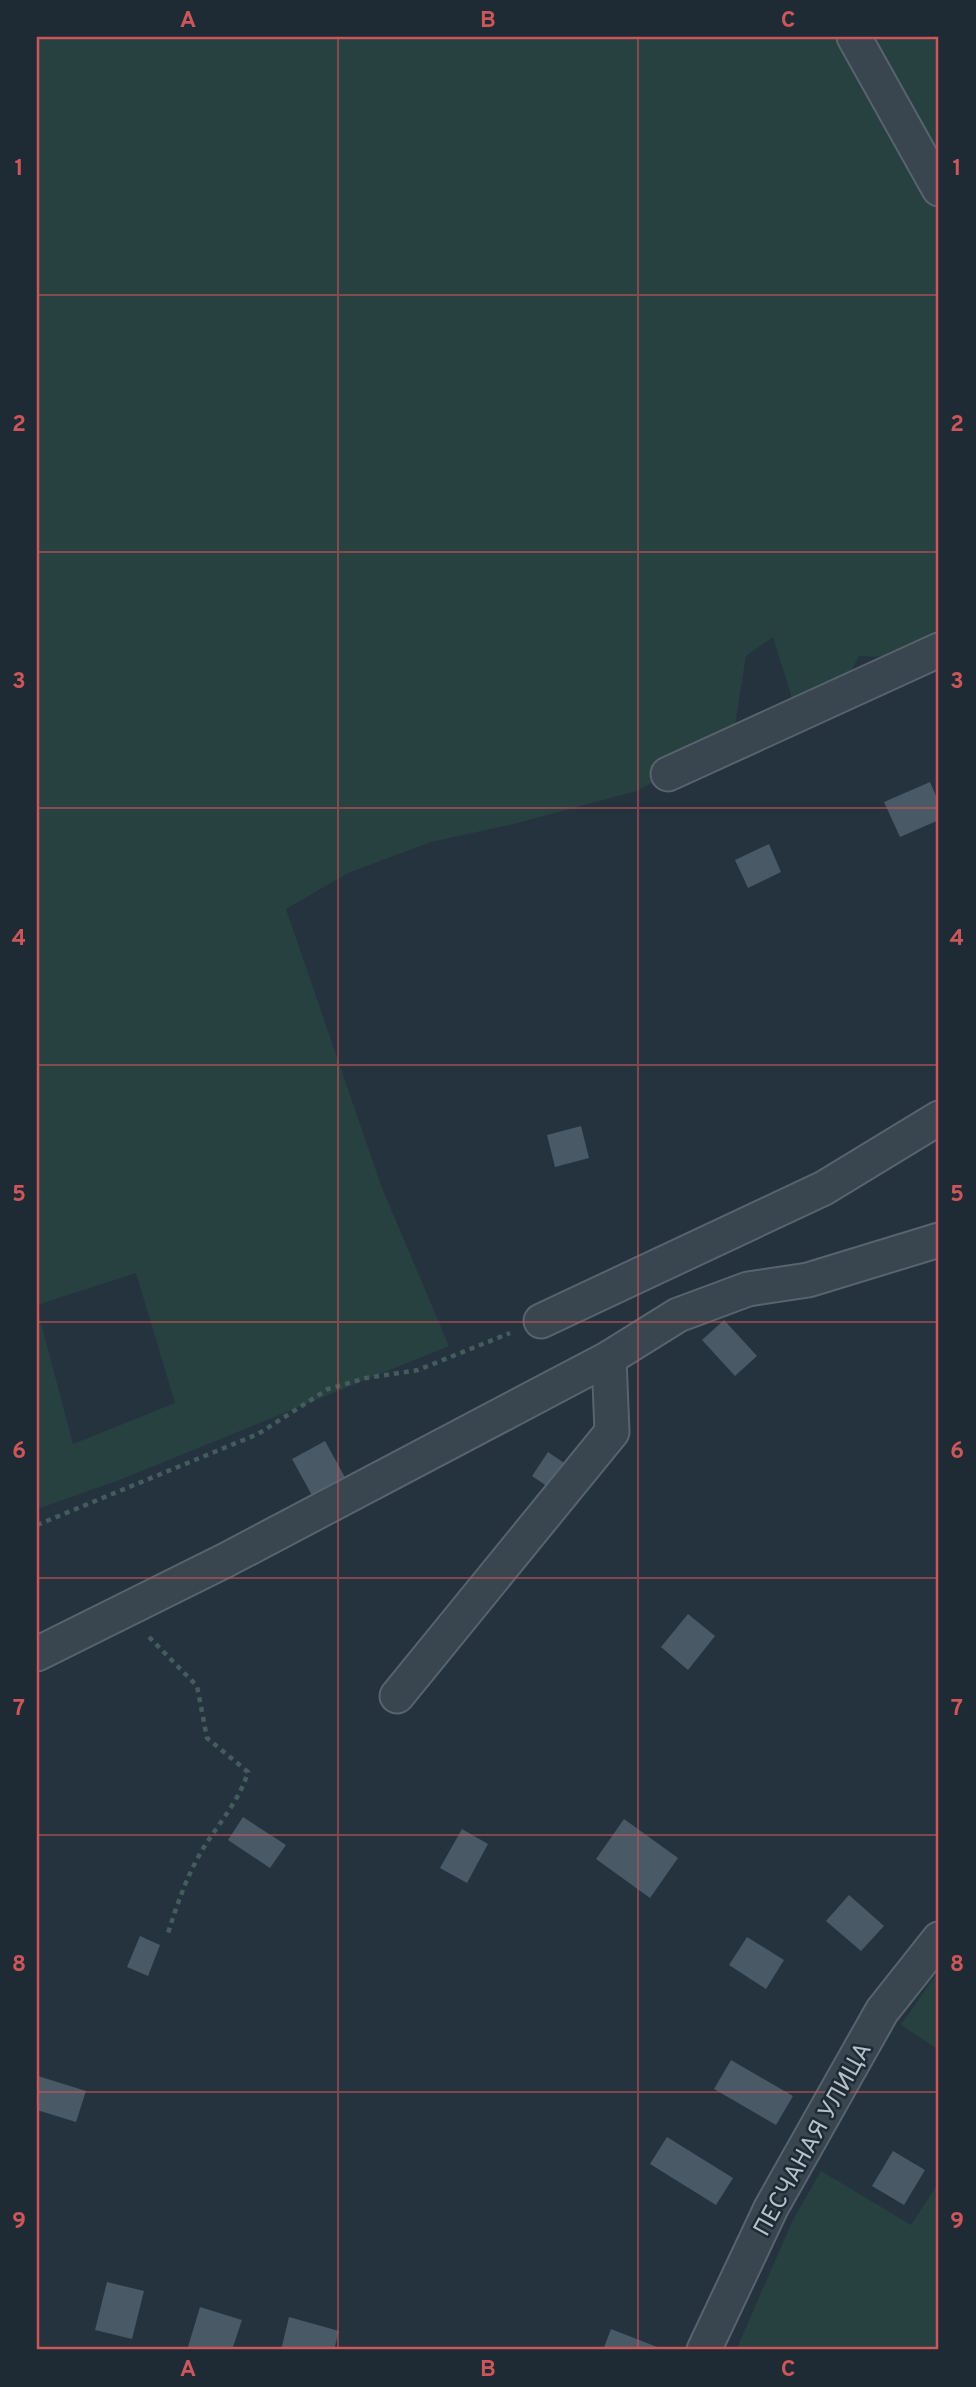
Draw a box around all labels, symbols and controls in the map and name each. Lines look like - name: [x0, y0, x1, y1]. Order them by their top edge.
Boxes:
- text: A: [180, 7, 196, 36]
- text: B: [480, 7, 496, 36]
- text: C: [781, 7, 795, 36]
- text: 1: [14, 155, 24, 184]
- text: 1: [952, 155, 962, 184]
- text: 2: [12, 411, 26, 440]
- text: 2: [950, 411, 964, 440]
- text: 3: [12, 668, 26, 697]
- text: 3: [950, 668, 964, 697]
- text: 4: [12, 925, 26, 954]
- text: 4: [950, 925, 964, 954]
- text: 5: [12, 1181, 26, 1210]
- text: 5: [950, 1181, 964, 1210]
- text: 6: [12, 1438, 26, 1467]
- text: 6: [950, 1438, 964, 1467]
- text: 7: [13, 1695, 25, 1724]
- text: 7: [951, 1695, 963, 1724]
- text: 8: [12, 1951, 26, 1980]
- text: 8: [950, 1951, 964, 1980]
- street label: ПЕСЧАНАЯ УЛИЦА: [748, 2038, 879, 2242]
- text: 9: [12, 2208, 26, 2237]
- text: 9: [950, 2208, 964, 2237]
- text: A: [180, 2356, 196, 2385]
- text: B: [480, 2356, 496, 2385]
- text: C: [781, 2356, 795, 2385]

